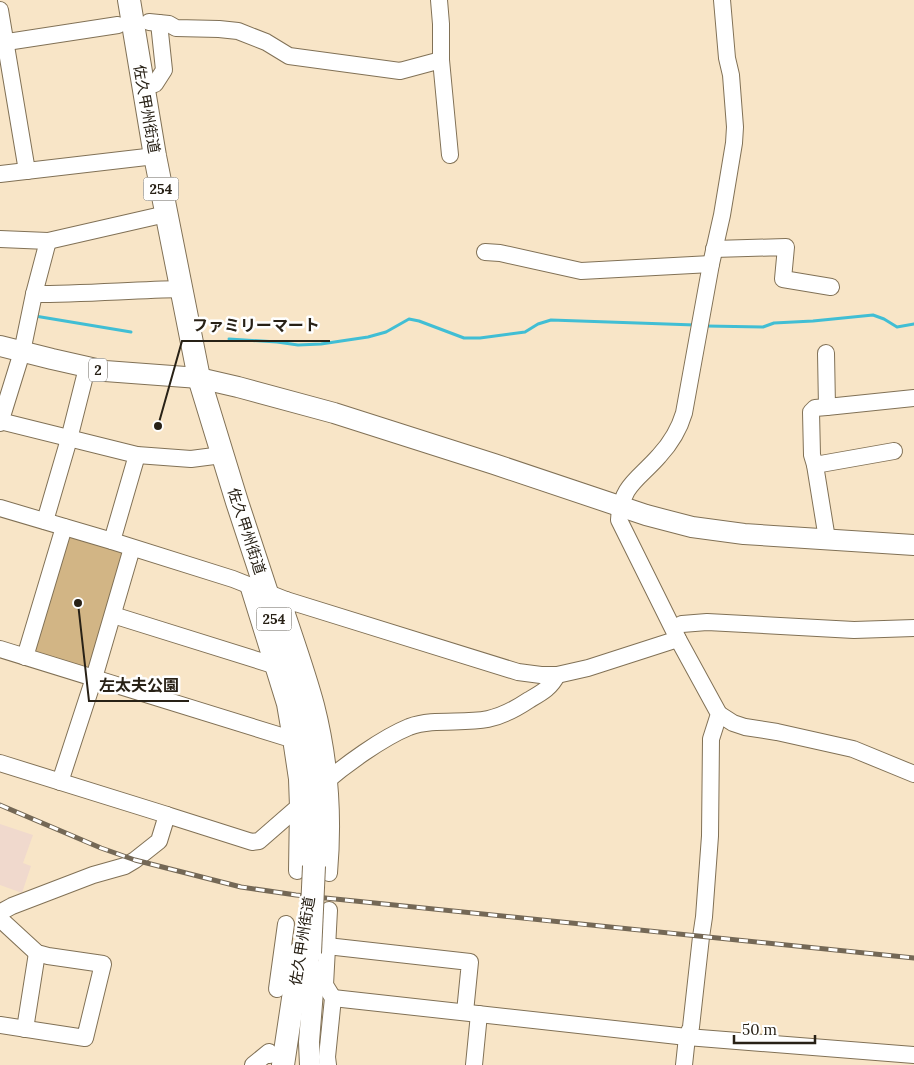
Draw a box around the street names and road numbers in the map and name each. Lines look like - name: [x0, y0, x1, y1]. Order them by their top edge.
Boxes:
- street label: 佐久甲州街道: [130, 63, 164, 155]
- road number: 254: [144, 178, 178, 200]
- road number: 2: [89, 358, 107, 382]
- street label: 佐久甲州街道: [224, 485, 270, 577]
- road number: 254: [256, 608, 292, 630]
- street label: 佐久甲州街道: [286, 895, 318, 987]

